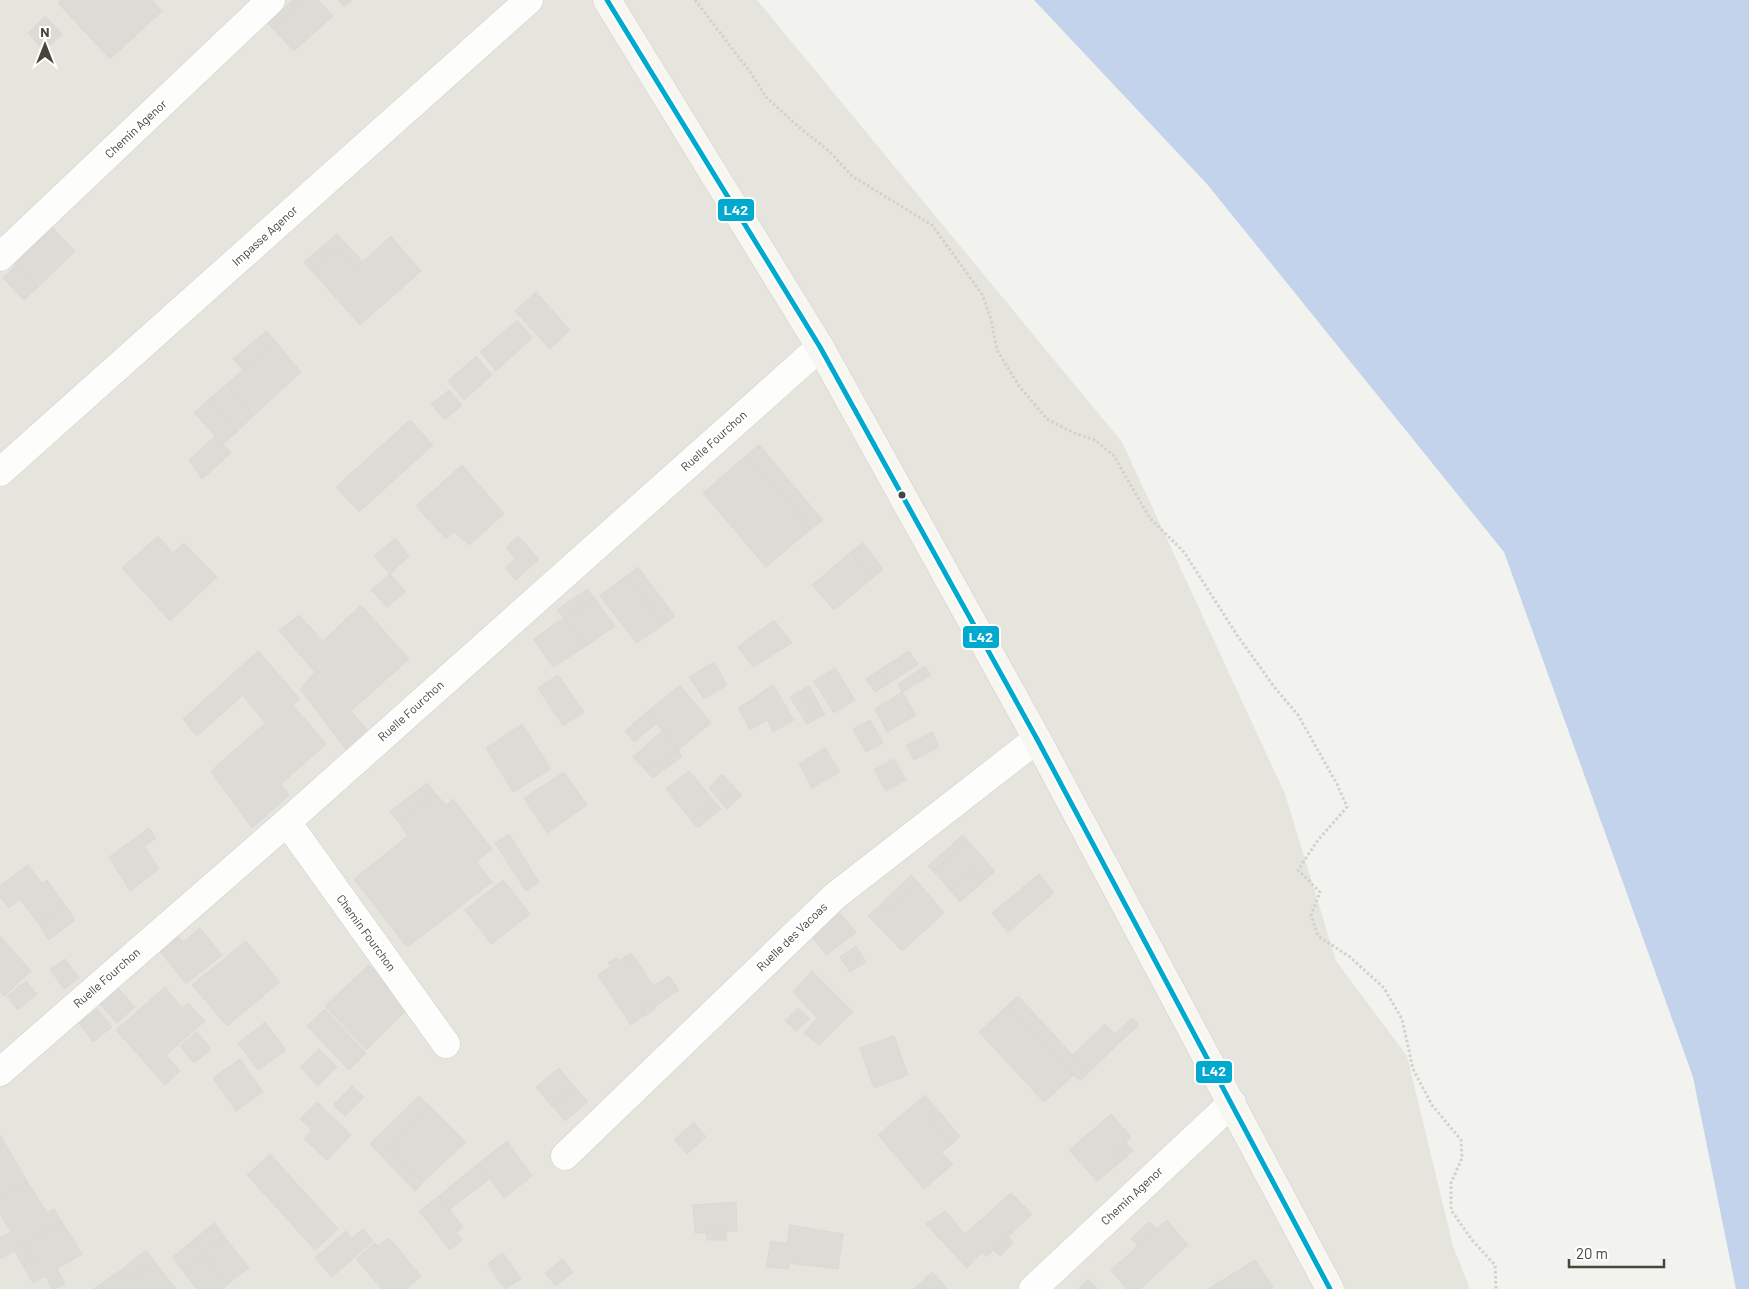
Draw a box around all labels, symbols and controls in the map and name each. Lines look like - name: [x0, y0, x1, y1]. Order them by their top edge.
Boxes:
- north arrow: [20, 20, 70, 70]
- text: N: [40, 23, 50, 40]
- street label: Chemin Agenor: [102, 96, 169, 160]
- line badge: L42: [717, 198, 755, 222]
- text: L42: [724, 201, 748, 218]
- street label: Impasse Agenor: [229, 202, 300, 268]
- street label: Ruelle Fourchon: [678, 407, 749, 473]
- unlabelled marker: [897, 490, 907, 500]
- line badge: L42: [962, 625, 1000, 649]
- text: L42: [969, 628, 993, 645]
- street label: Ruelle Fourchon: [375, 677, 446, 743]
- street label: Chemin Fourchon: [334, 891, 399, 973]
- street label: Ruelle des Vacoas: [753, 899, 830, 974]
- street label: Ruelle Fourchon: [70, 944, 143, 1010]
- line badge: L42: [1195, 1060, 1233, 1084]
- text: L42: [1202, 1062, 1226, 1079]
- street label: Chemin Agenor: [1098, 1163, 1165, 1227]
- scale bar: [1569, 1236, 1664, 1268]
- text: 20 m: [1576, 1244, 1608, 1262]

